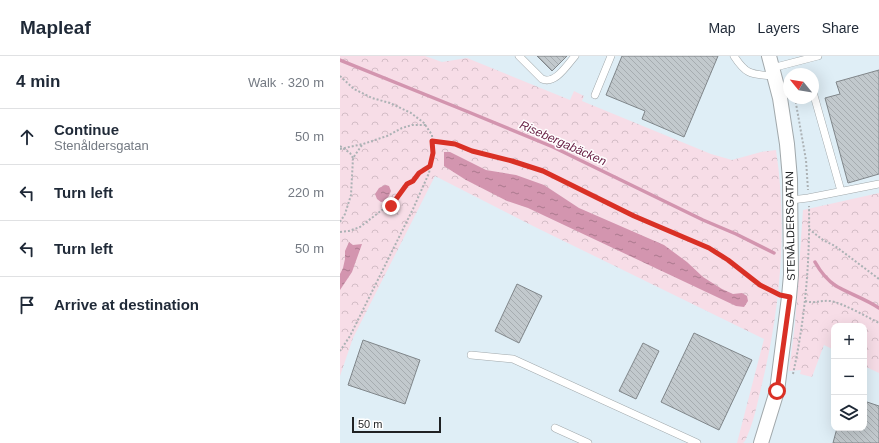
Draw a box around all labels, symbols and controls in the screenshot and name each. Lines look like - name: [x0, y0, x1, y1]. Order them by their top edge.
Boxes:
- text: Mapleaf: [20, 17, 91, 38]
- text: Map: [708, 20, 736, 36]
- text: Layers: [758, 20, 800, 36]
- text: Share: [822, 20, 859, 36]
- north arrow: [783, 68, 819, 104]
- text: 4 min: [16, 72, 60, 91]
- text: Walk · 320 m: [248, 75, 324, 90]
- water label: Risebergabäcken: [517, 118, 609, 169]
- text: Continue: [54, 121, 119, 138]
- icon: ahead: [16, 126, 38, 148]
- text: 50 m: [295, 129, 324, 144]
- text: Stenåldersgatan: [54, 138, 149, 153]
- street label: STENÅLDERSGATAN: [783, 171, 797, 281]
- icon: left: [16, 182, 38, 204]
- text: Turn left: [54, 184, 113, 201]
- text: 220 m: [288, 185, 324, 200]
- route end: [382, 197, 400, 215]
- icon: left: [16, 238, 38, 260]
- text: Turn left: [54, 240, 113, 257]
- text: 50 m: [295, 241, 324, 256]
- icon: arrive: [16, 294, 38, 316]
- text: Arrive at destination: [54, 296, 199, 313]
- map controls: [831, 323, 867, 431]
- button: +: [831, 323, 867, 359]
- button: −: [831, 359, 867, 395]
- route start: [768, 382, 786, 400]
- button: layers: [831, 395, 867, 431]
- scale bar: [352, 415, 441, 434]
- text: 50 m: [358, 418, 382, 430]

